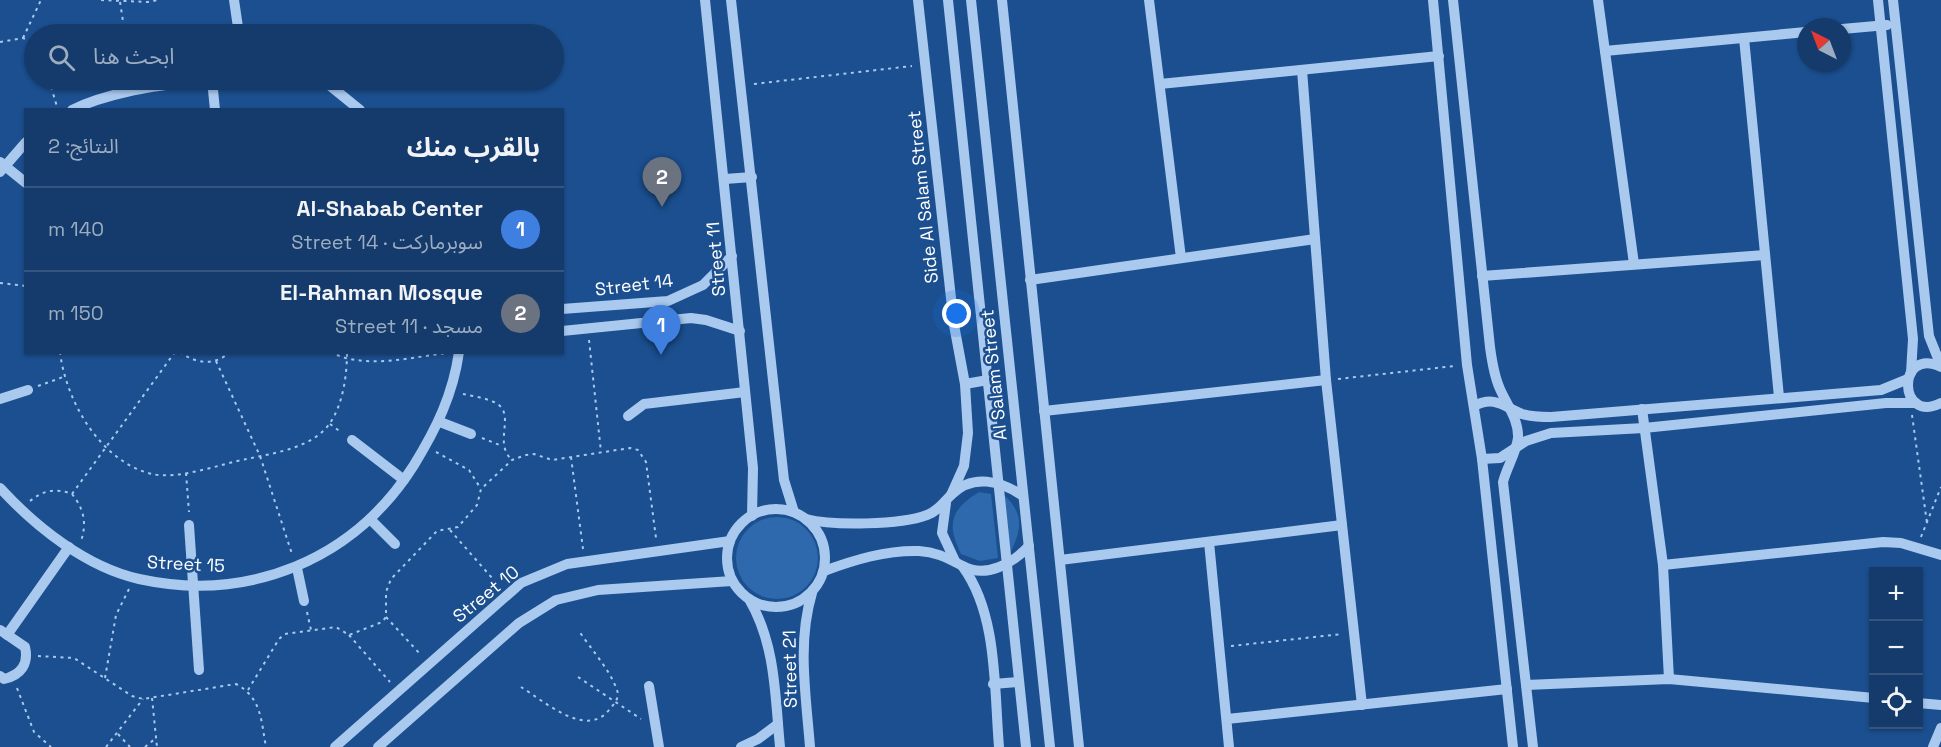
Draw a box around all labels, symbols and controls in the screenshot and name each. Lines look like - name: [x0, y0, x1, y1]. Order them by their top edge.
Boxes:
- north arrow: [1797, 18, 1851, 72]
- search box: [24, 24, 564, 90]
- icon: search: [45, 41, 78, 74]
- text: ابحث هنا: [93, 42, 174, 70]
- street label: Side Al Salam Street: [902, 109, 943, 285]
- text: بالقرب منك: [407, 130, 540, 164]
- text: النتائج: 2: [48, 133, 119, 159]
- pin: 2: [642, 158, 682, 207]
- text: Al-Shabab Center: [297, 194, 483, 222]
- text: 140 m: [48, 216, 104, 242]
- text: 1: [516, 216, 525, 242]
- street label: Street 11: [701, 221, 730, 297]
- text: سوبرماركت · Street 14: [291, 229, 483, 255]
- street label: Street 14: [594, 268, 674, 301]
- text: El-Rahman Mosque: [280, 278, 483, 306]
- your location: [942, 299, 971, 328]
- text: 150 m: [48, 300, 104, 326]
- text: 2: [515, 300, 526, 326]
- pin: 1: [642, 306, 680, 355]
- street label: Al Salam Street: [975, 308, 1012, 442]
- text: مسجد · Street 11: [335, 313, 483, 339]
- street label: Street 15: [147, 550, 226, 577]
- street label: Street 10: [448, 560, 524, 627]
- map controls: [1869, 567, 1923, 729]
- button: +: [1869, 567, 1923, 621]
- button: −: [1869, 621, 1923, 675]
- street label: Street 21: [777, 630, 802, 708]
- button: locate: [1869, 675, 1923, 729]

